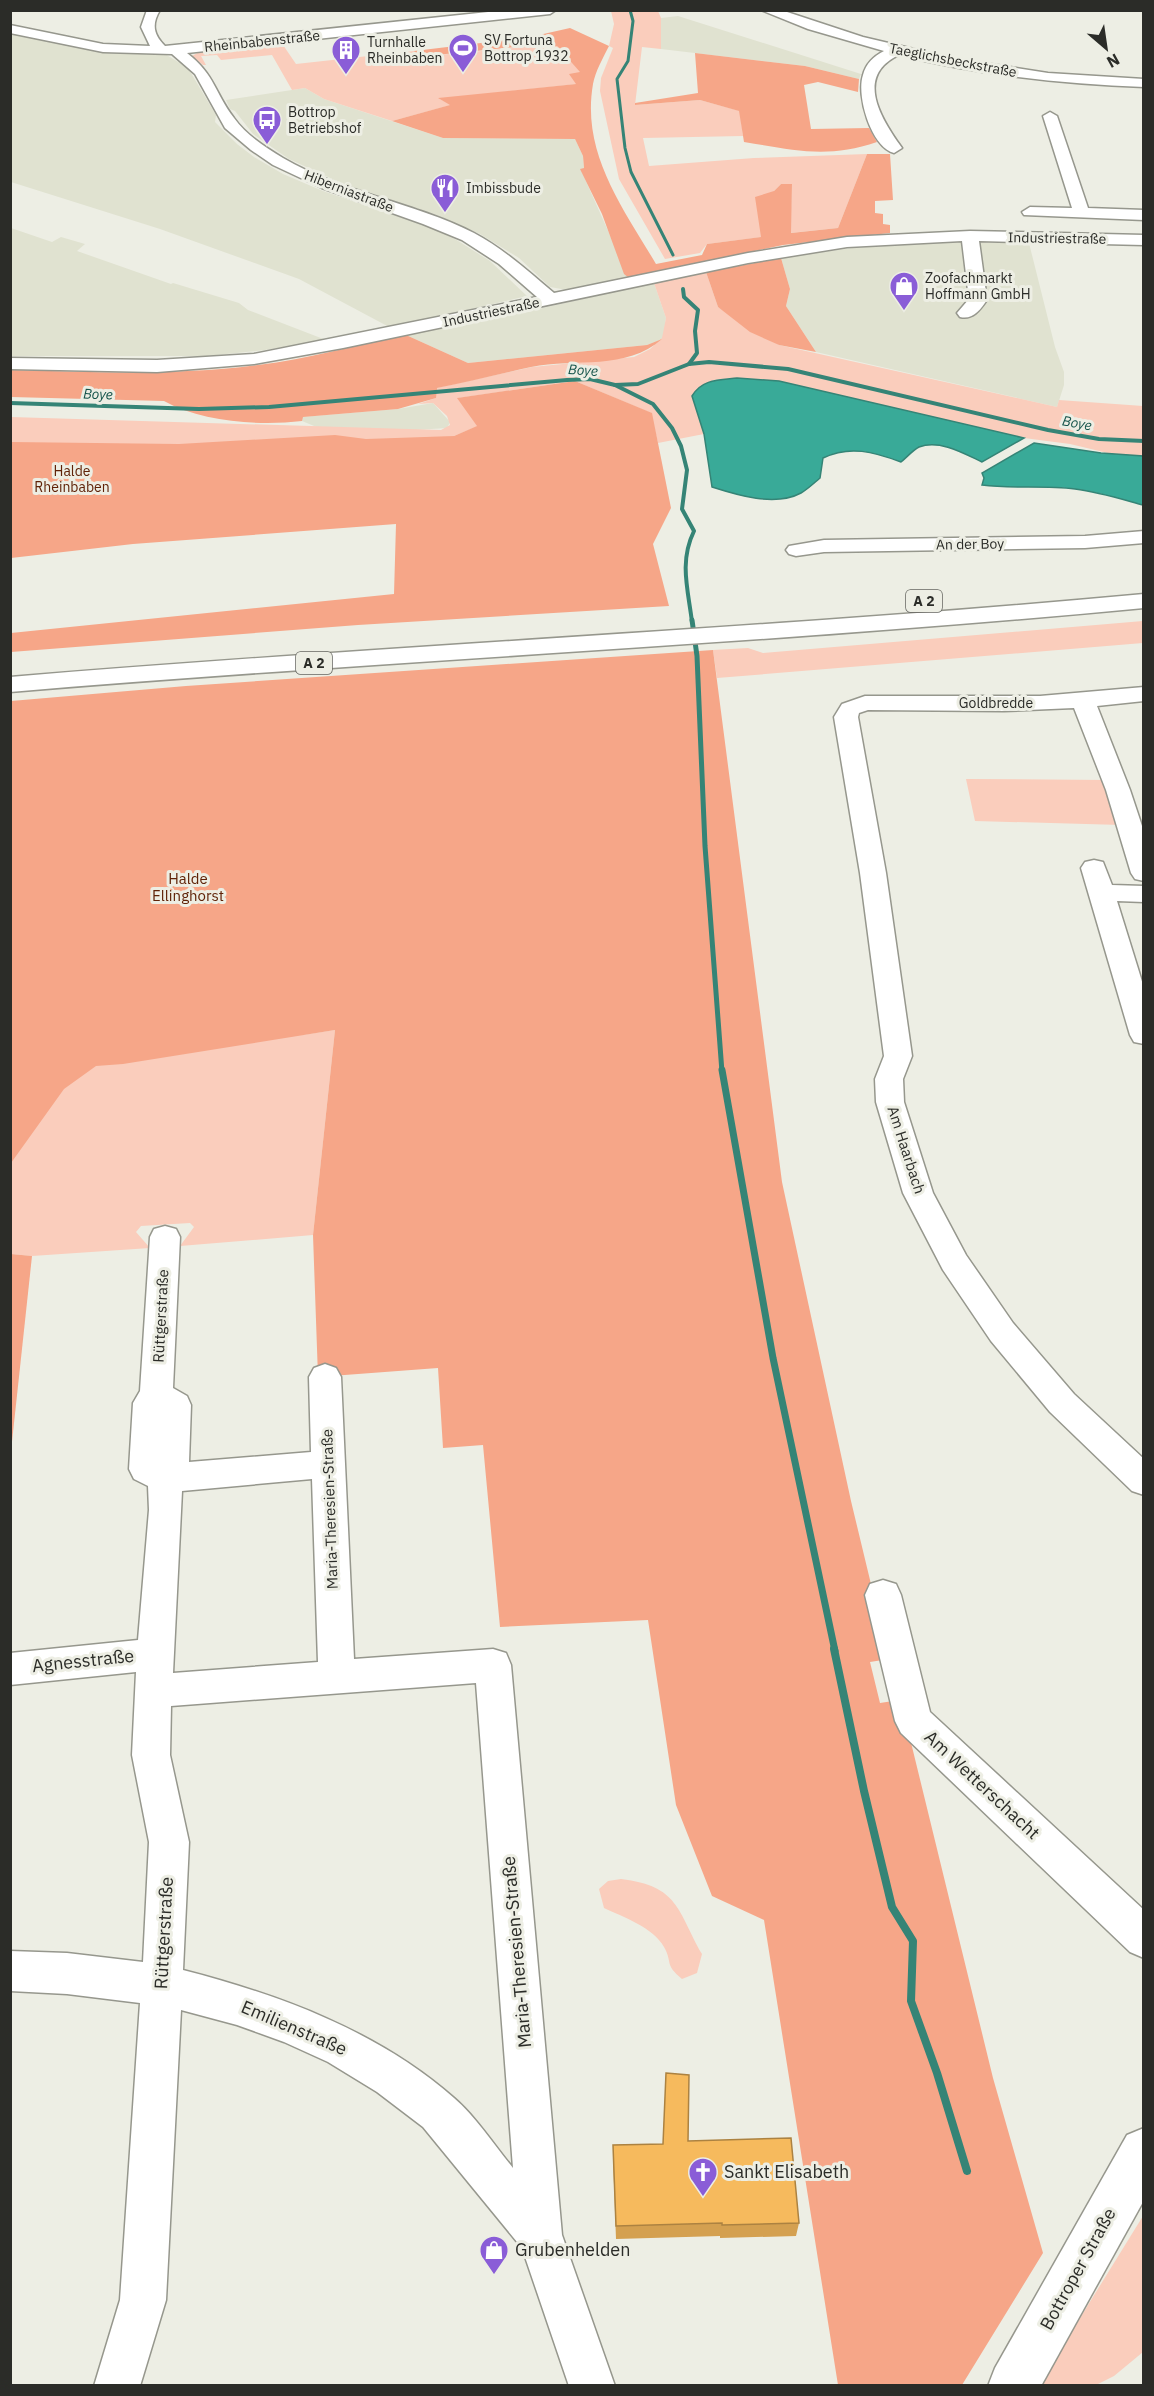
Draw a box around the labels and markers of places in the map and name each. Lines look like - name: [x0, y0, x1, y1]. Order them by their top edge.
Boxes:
- place label: SV Fortuna Bottrop 1932: [484, 31, 569, 65]
- sports icon: SV Fortuna Bottrop 1932: [447, 32, 479, 74]
- place label: Turnhalle Rheinbaben: [367, 33, 442, 67]
- building icon: Turnhalle Rheinbaben: [330, 34, 362, 76]
- place label: Bottrop Betriebshof: [288, 103, 362, 137]
- bus stop icon: Bottrop Betriebshof: [251, 104, 283, 146]
- restaurant icon: Imbissbude: [429, 172, 461, 214]
- place label: Imbissbude: [466, 179, 541, 197]
- place label: Zoofachmarkt Hoffmann GmbH: [925, 269, 1031, 303]
- shop icon: Zoofachmarkt Hoffmann GmbH: [888, 270, 920, 312]
- church icon: Sankt Elisabeth: [687, 2156, 719, 2198]
- place label: Sankt Elisabeth: [724, 2160, 849, 2183]
- shop icon: Grubenhelden: [478, 2234, 510, 2276]
- place label: Grubenhelden: [515, 2238, 630, 2261]

